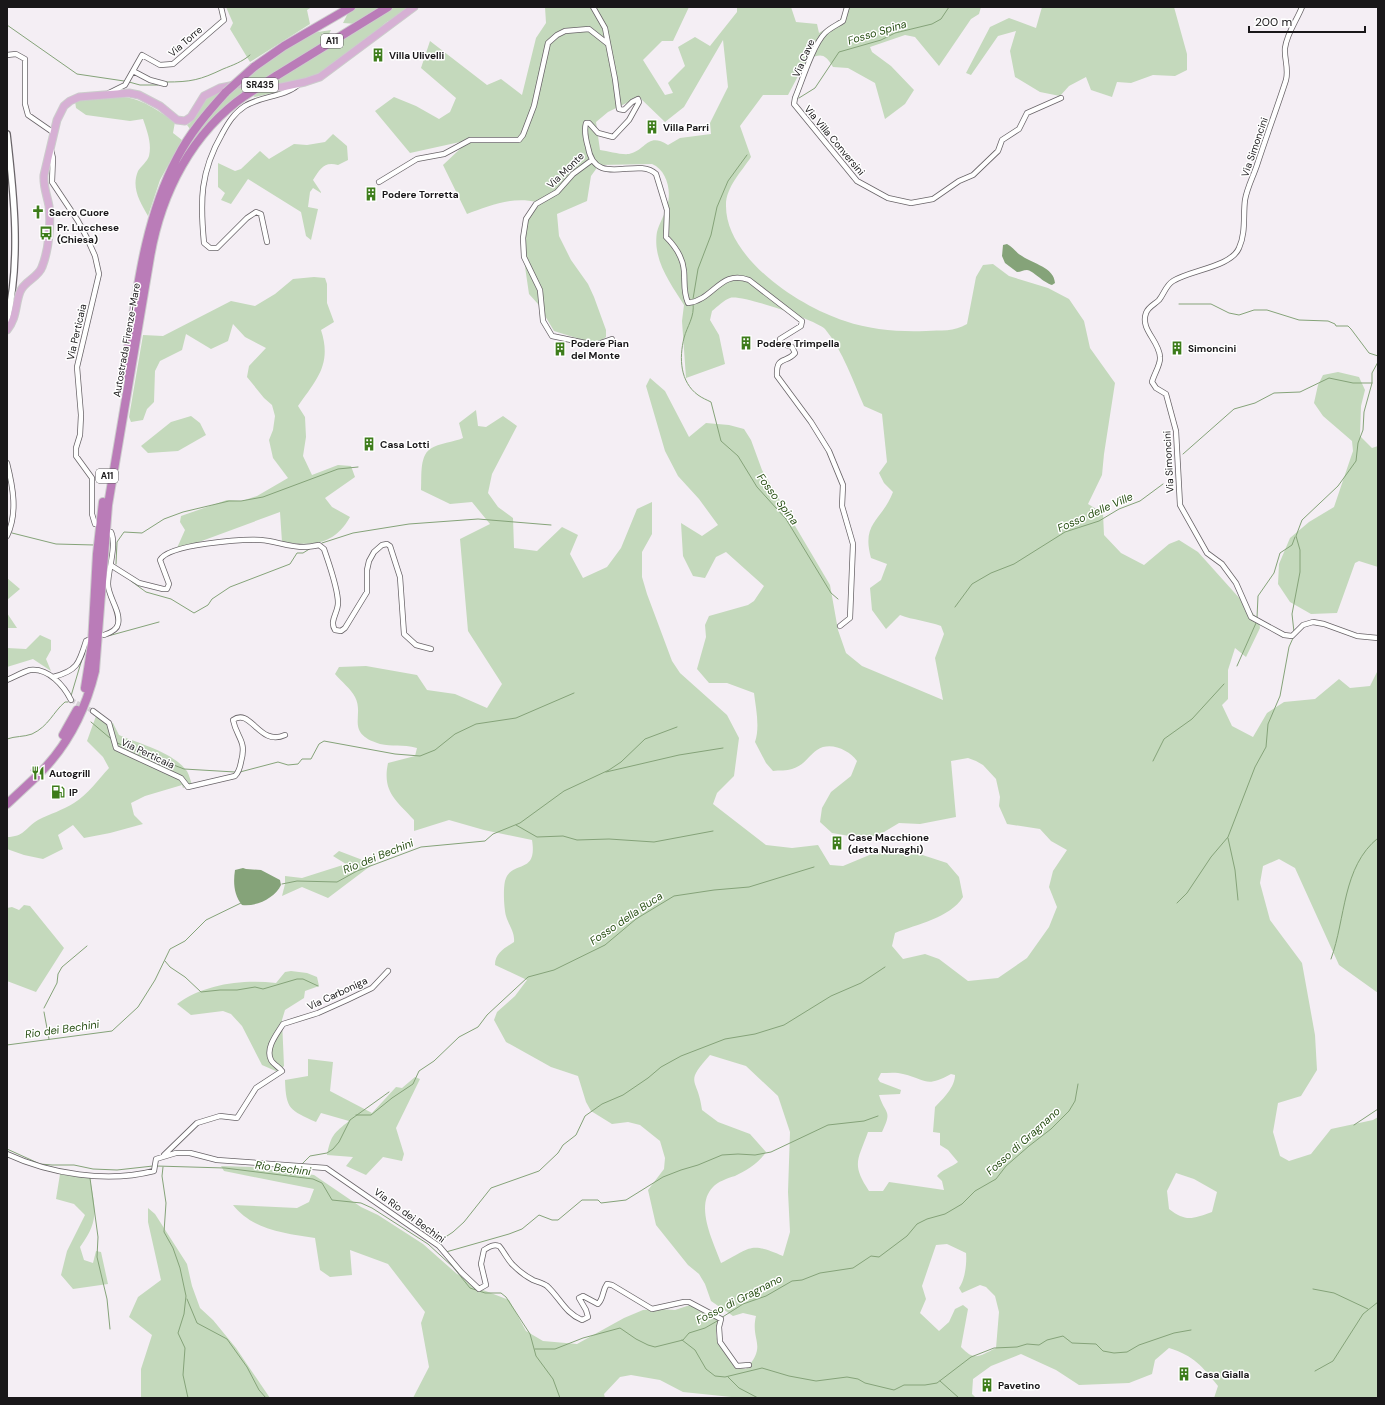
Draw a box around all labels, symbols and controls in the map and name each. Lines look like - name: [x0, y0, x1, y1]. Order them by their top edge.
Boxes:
- scale bar: [1249, 8, 1365, 34]
- text: 200 m: [1255, 14, 1292, 30]
- water label: Fosso Spina: [846, 16, 908, 48]
- street label: Via Torre: [166, 23, 205, 60]
- road number: A11: [321, 34, 343, 48]
- street label: Via Cave: [789, 37, 818, 79]
- building icon: Villa Ulivelli: [370, 47, 386, 63]
- place label: Villa Ulivelli: [389, 49, 444, 62]
- road number: SR435: [242, 78, 278, 92]
- street label: Via Villa Conversini: [802, 103, 868, 178]
- street label: Via Simoncini: [1238, 116, 1271, 179]
- building icon: Villa Parri: [644, 119, 660, 135]
- place label: Villa Parri: [663, 121, 709, 134]
- street label: Via Monte: [544, 149, 587, 191]
- building icon: Podere Torretta: [363, 186, 379, 202]
- place label: Podere Torretta: [382, 188, 459, 201]
- church icon: Sacro Cuore: [30, 204, 46, 220]
- place label: Sacro Cuore: [49, 206, 109, 219]
- place label: Pr. Lucchese (Chiesa): [57, 221, 119, 246]
- bus stop icon: Pr. Lucchese (Chiesa): [38, 225, 54, 241]
- street label: Autostrada Firenze-Mare: [110, 282, 143, 398]
- street label: Via Perticaia: [64, 303, 89, 362]
- building icon: Podere Trimpella: [738, 335, 754, 351]
- place label: Podere Pian del Monte: [571, 337, 629, 362]
- place label: Podere Trimpella: [757, 337, 840, 350]
- building icon: Simoncini: [1169, 340, 1185, 356]
- building icon: Podere Pian del Monte: [552, 341, 568, 357]
- place label: Simoncini: [1188, 342, 1236, 355]
- street label: Via Simoncini: [1160, 431, 1177, 493]
- building icon: Casa Lotti: [361, 436, 377, 452]
- place label: Casa Lotti: [380, 438, 430, 451]
- road number: A11: [96, 469, 118, 483]
- water label: Fosso Spina: [754, 470, 802, 528]
- water label: Fosso delle Ville: [1055, 489, 1135, 535]
- street label: Via Perticaia: [119, 735, 177, 771]
- restaurant icon: Autogrill: [30, 765, 46, 781]
- place label: Autogrill: [49, 767, 91, 780]
- fuel station icon: IP: [50, 784, 66, 800]
- place label: IP: [69, 786, 78, 799]
- place label: Case Macchione (detta Nuraghi): [848, 831, 929, 856]
- water label: Rio dei Bechini: [341, 835, 416, 877]
- building icon: Case Macchione (detta Nuraghi): [829, 835, 845, 851]
- water label: Fosso della Buca: [587, 888, 665, 948]
- street label: Via Carboniga: [305, 974, 369, 1013]
- water label: Rio dei Bechini: [24, 1017, 100, 1041]
- water label: Fosso di Gragnano: [983, 1104, 1063, 1178]
- water label: Rio Bechini: [254, 1158, 312, 1178]
- street label: Via Rio dei Bechini: [372, 1185, 448, 1246]
- water label: Fosso di Gragnano: [693, 1271, 785, 1327]
- building icon: Casa Gialla: [1176, 1366, 1192, 1382]
- place label: Casa Gialla: [1195, 1368, 1249, 1381]
- building icon: Pavetino: [979, 1377, 995, 1393]
- place label: Pavetino: [998, 1379, 1040, 1392]

